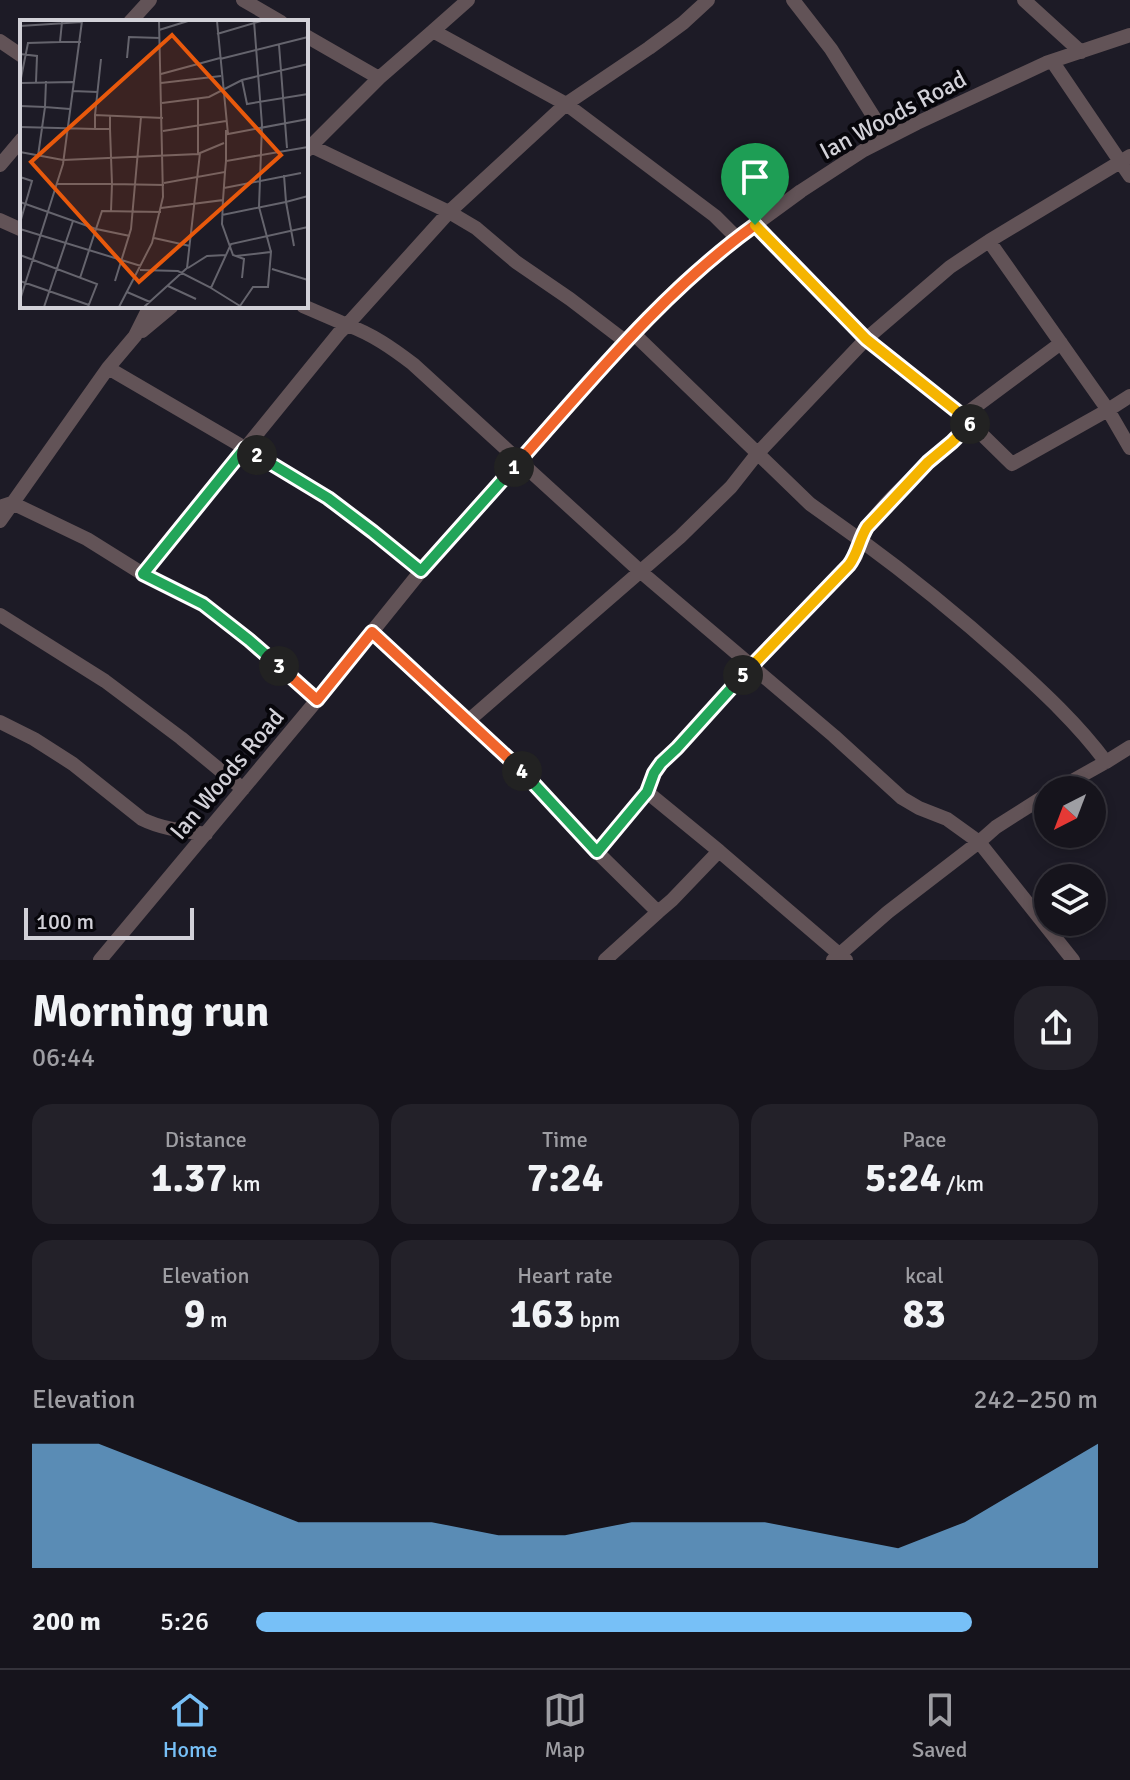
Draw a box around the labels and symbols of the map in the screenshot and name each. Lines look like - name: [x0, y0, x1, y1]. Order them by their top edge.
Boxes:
- inset map: [20, 20, 308, 308]
- street label: Ian Woods Road: [814, 64, 972, 166]
- pin: [721, 143, 789, 225]
- pin: 6: [950, 404, 990, 444]
- pin: 2: [237, 435, 277, 475]
- pin: 1: [494, 447, 534, 487]
- pin: 3: [259, 646, 299, 686]
- pin: 5: [723, 655, 763, 695]
- street label: Ian Woods Road: [163, 702, 291, 846]
- pin: 4: [502, 751, 542, 791]
- north arrow: [1034, 776, 1106, 848]
- scale bar: [24, 904, 194, 940]

